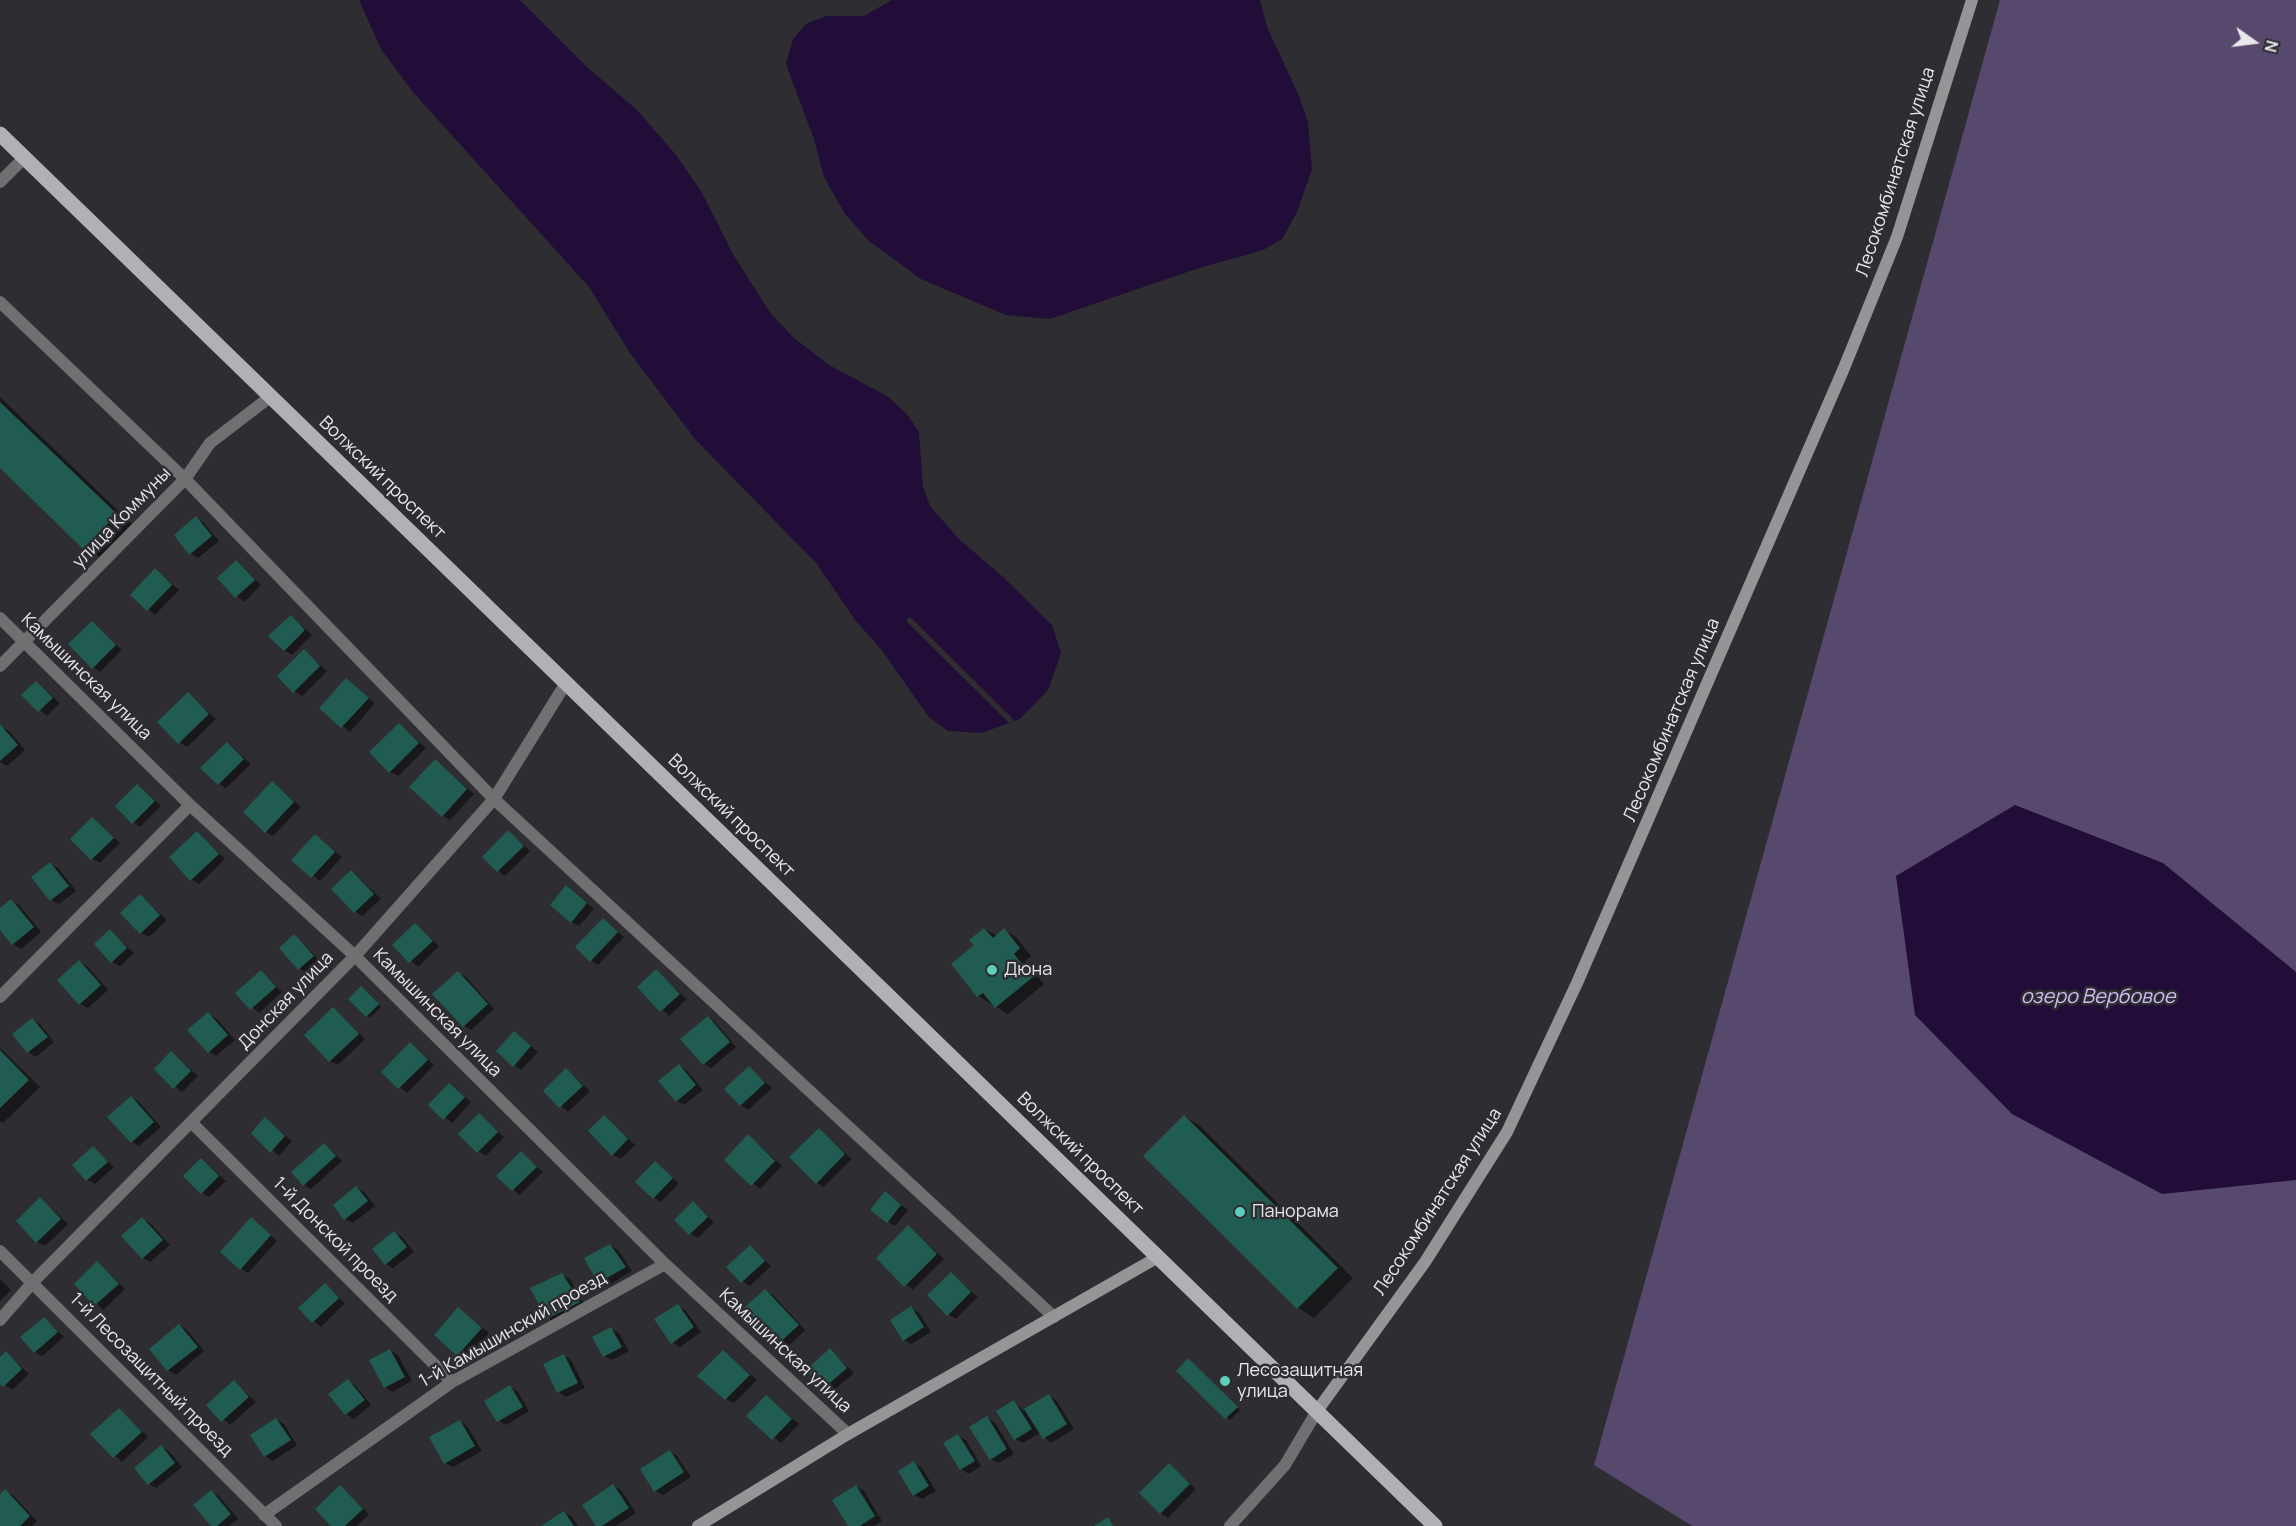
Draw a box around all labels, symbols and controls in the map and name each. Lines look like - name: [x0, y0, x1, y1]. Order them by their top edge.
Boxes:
- north arrow: [2224, 12, 2284, 72]
- text: N: [2259, 38, 2284, 55]
- street label: Лесокомбинатская улица: [1852, 65, 1940, 279]
- street label: Волжский проспект: [314, 412, 450, 544]
- street label: улица Коммуны: [68, 463, 176, 573]
- street label: Камышинская улица: [16, 609, 156, 745]
- street label: Лесокомбинатская улица: [1619, 615, 1725, 825]
- street label: Волжский проспект: [663, 750, 799, 882]
- street label: Камышинская улица: [368, 944, 506, 1082]
- street label: Донская улица: [234, 948, 338, 1054]
- place label: Дюна: [1004, 959, 1052, 981]
- marker: Дюна: [985, 963, 999, 977]
- water label: озеро Вербовое: [2021, 985, 2175, 1009]
- street label: Волжский проспект: [1012, 1088, 1148, 1220]
- street label: Лесокомбинатская улица: [1369, 1104, 1507, 1300]
- street label: 1-й Донской проезд: [268, 1173, 402, 1307]
- place label: Панорама: [1252, 1201, 1339, 1223]
- marker: Панорама: [1233, 1205, 1247, 1219]
- street label: 1-й Камышинский проезд: [415, 1267, 611, 1393]
- street label: Камышинская улица: [714, 1284, 856, 1418]
- street label: 1-й Лесозащитный проезд: [65, 1289, 237, 1461]
- place label: Лесозащитная улица: [1237, 1360, 1363, 1402]
- marker: Лесозащитная улица: [1218, 1374, 1232, 1388]

